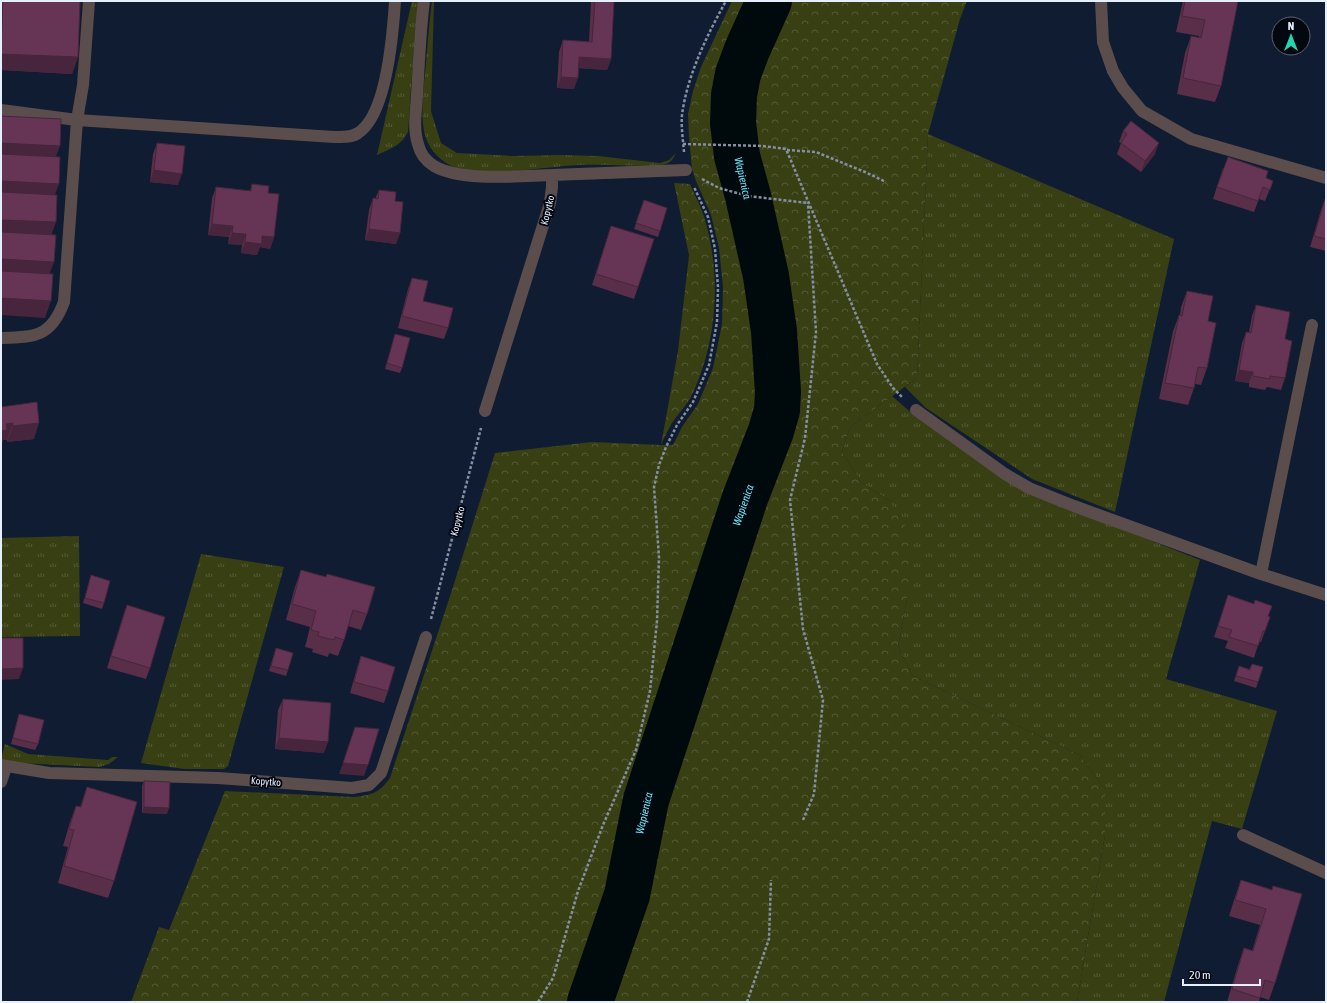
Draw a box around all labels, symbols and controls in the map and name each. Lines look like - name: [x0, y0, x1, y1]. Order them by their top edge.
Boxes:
- north arrow: [1271, 16, 1311, 56]
- text: N: [1288, 20, 1294, 32]
- water label: Wapienica: [732, 156, 754, 200]
- street label: Kopytko: [539, 194, 557, 226]
- water label: Wapienica: [730, 483, 756, 527]
- street label: Kopytko: [448, 505, 467, 537]
- street label: Kopytko: [251, 775, 282, 788]
- water label: Wapienica: [633, 791, 655, 835]
- scale bar: [1183, 961, 1260, 987]
- text: 20 m: [1189, 968, 1211, 982]

